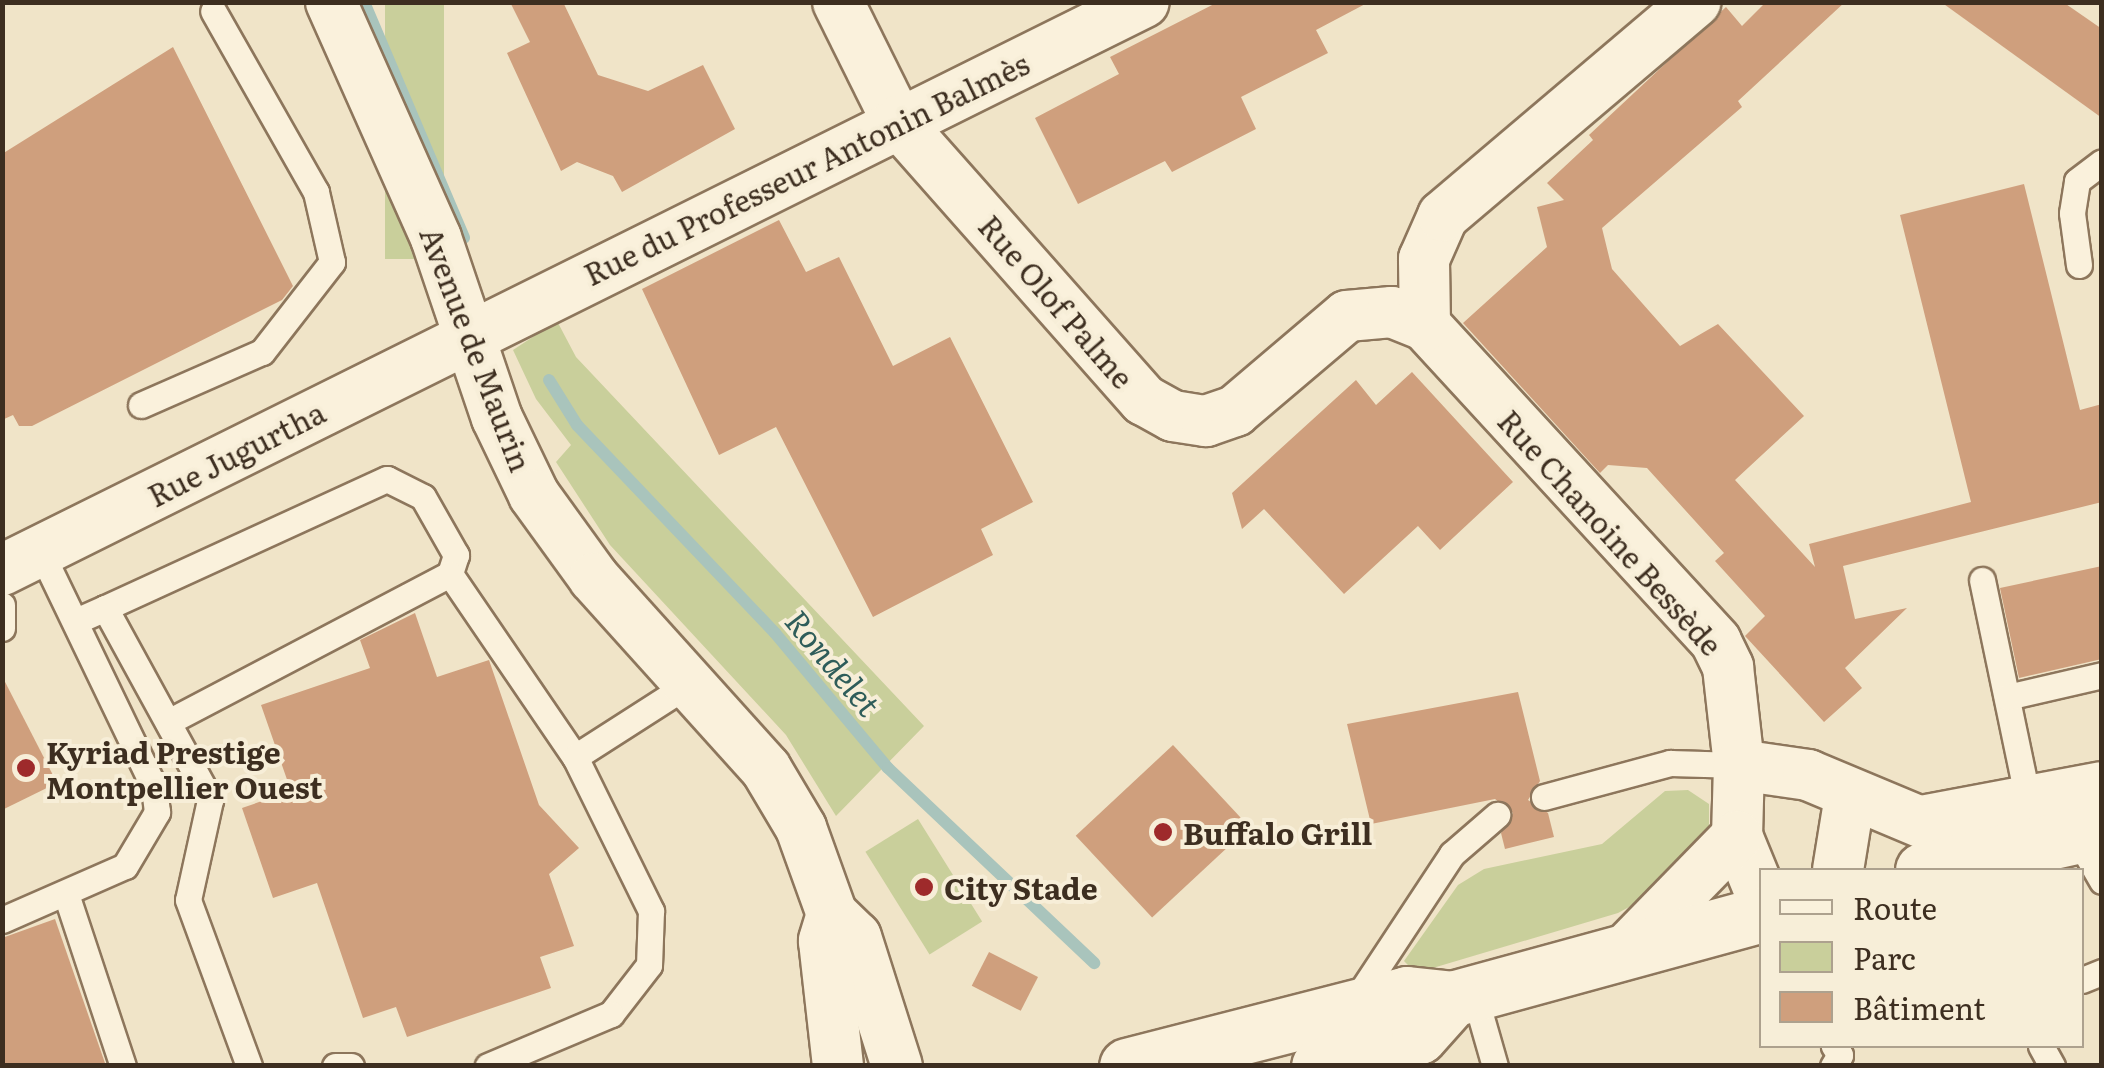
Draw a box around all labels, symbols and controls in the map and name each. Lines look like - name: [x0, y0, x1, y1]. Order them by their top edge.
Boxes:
- street label: Rue du Professeur Antonin Balmès: [578, 44, 1034, 292]
- street label: Rue Olof Palme: [972, 207, 1142, 395]
- street label: Avenue de Maurin: [414, 222, 540, 476]
- street label: Rue Jugurtha: [141, 393, 331, 513]
- street label: Rue Chanoine Bessède: [1492, 402, 1730, 662]
- water label: Rondelet: [779, 601, 889, 723]
- place label: Kyriad Prestige Montpellier Ouest: [46, 733, 323, 804]
- marker: Kyriad Prestige Montpellier Ouest: [15, 757, 37, 779]
- place label: Buffalo Grill: [1183, 814, 1372, 850]
- marker: Buffalo Grill: [1152, 821, 1174, 843]
- legend: [1759, 868, 2084, 1048]
- place label: City Stade: [944, 869, 1098, 905]
- marker: City Stade: [913, 876, 935, 898]
- text: Route: [1853, 885, 1937, 929]
- text: Parc: [1853, 935, 1916, 979]
- text: Bâtiment: [1853, 985, 1985, 1029]

